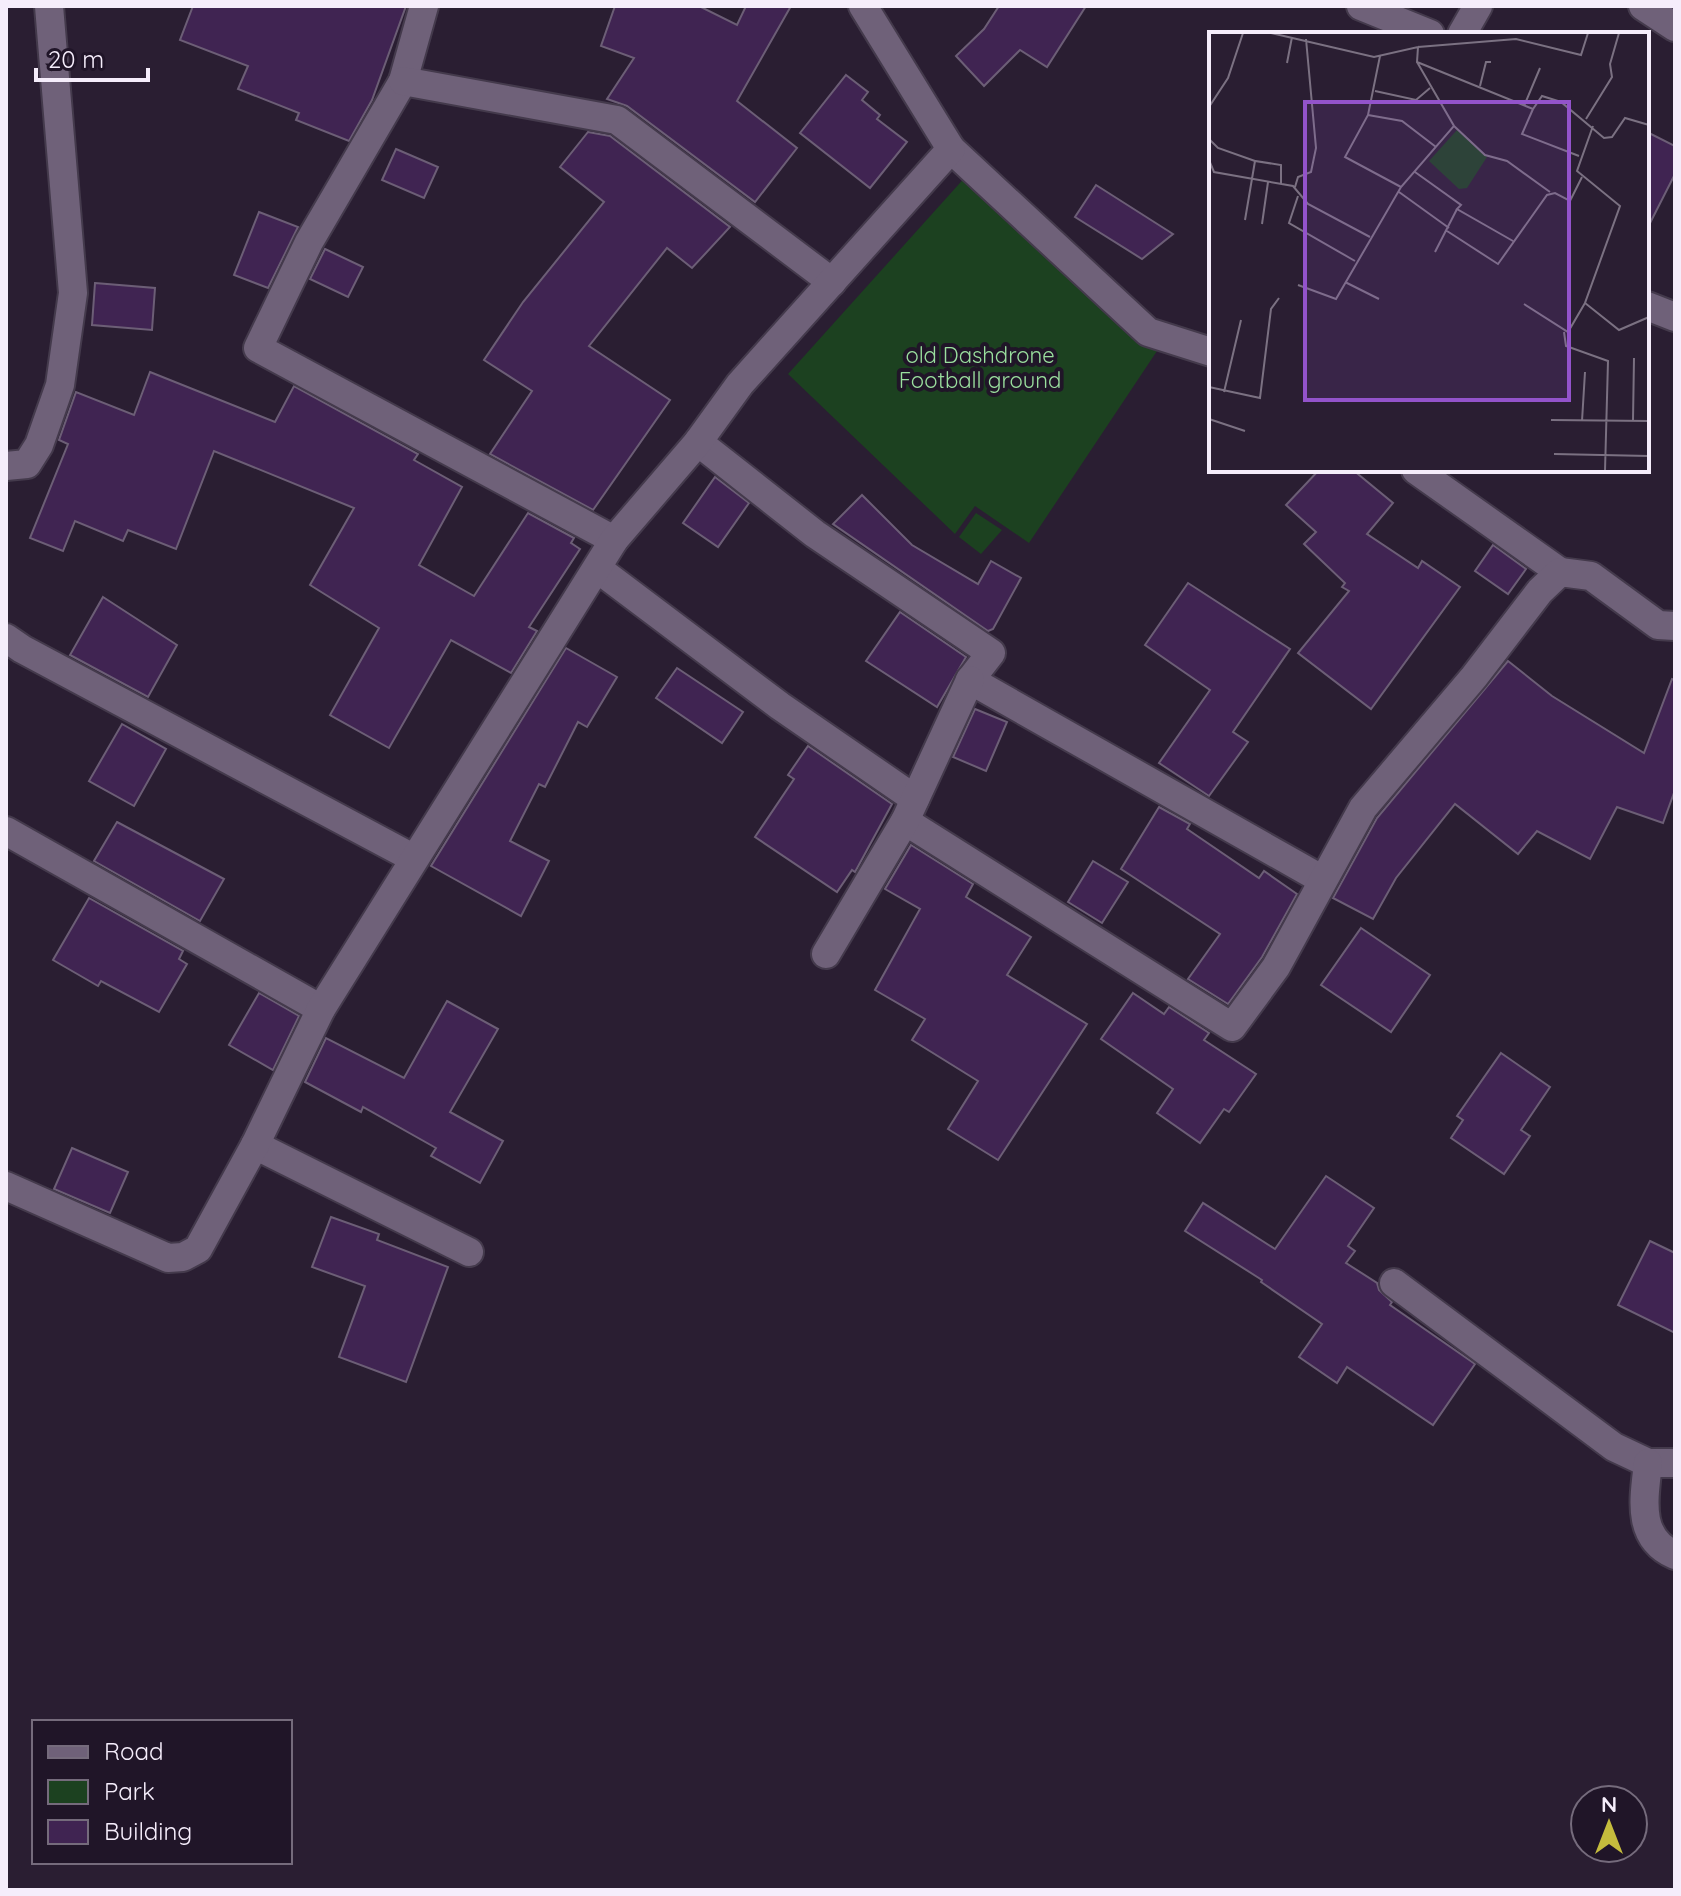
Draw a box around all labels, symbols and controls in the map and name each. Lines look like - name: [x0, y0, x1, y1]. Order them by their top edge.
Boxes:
- scale bar: [36, 32, 148, 82]
- inset map: [1209, 32, 1649, 472]
- text: 20 m: [48, 44, 104, 74]
- park label: old Dashdrone Football ground: [899, 341, 1061, 394]
- legend: [32, 1720, 292, 1864]
- text: Road: [104, 1736, 164, 1766]
- text: Park: [104, 1776, 155, 1806]
- north arrow: [1569, 1784, 1649, 1864]
- text: N: [1601, 1790, 1617, 1818]
- text: Building: [104, 1816, 192, 1846]

